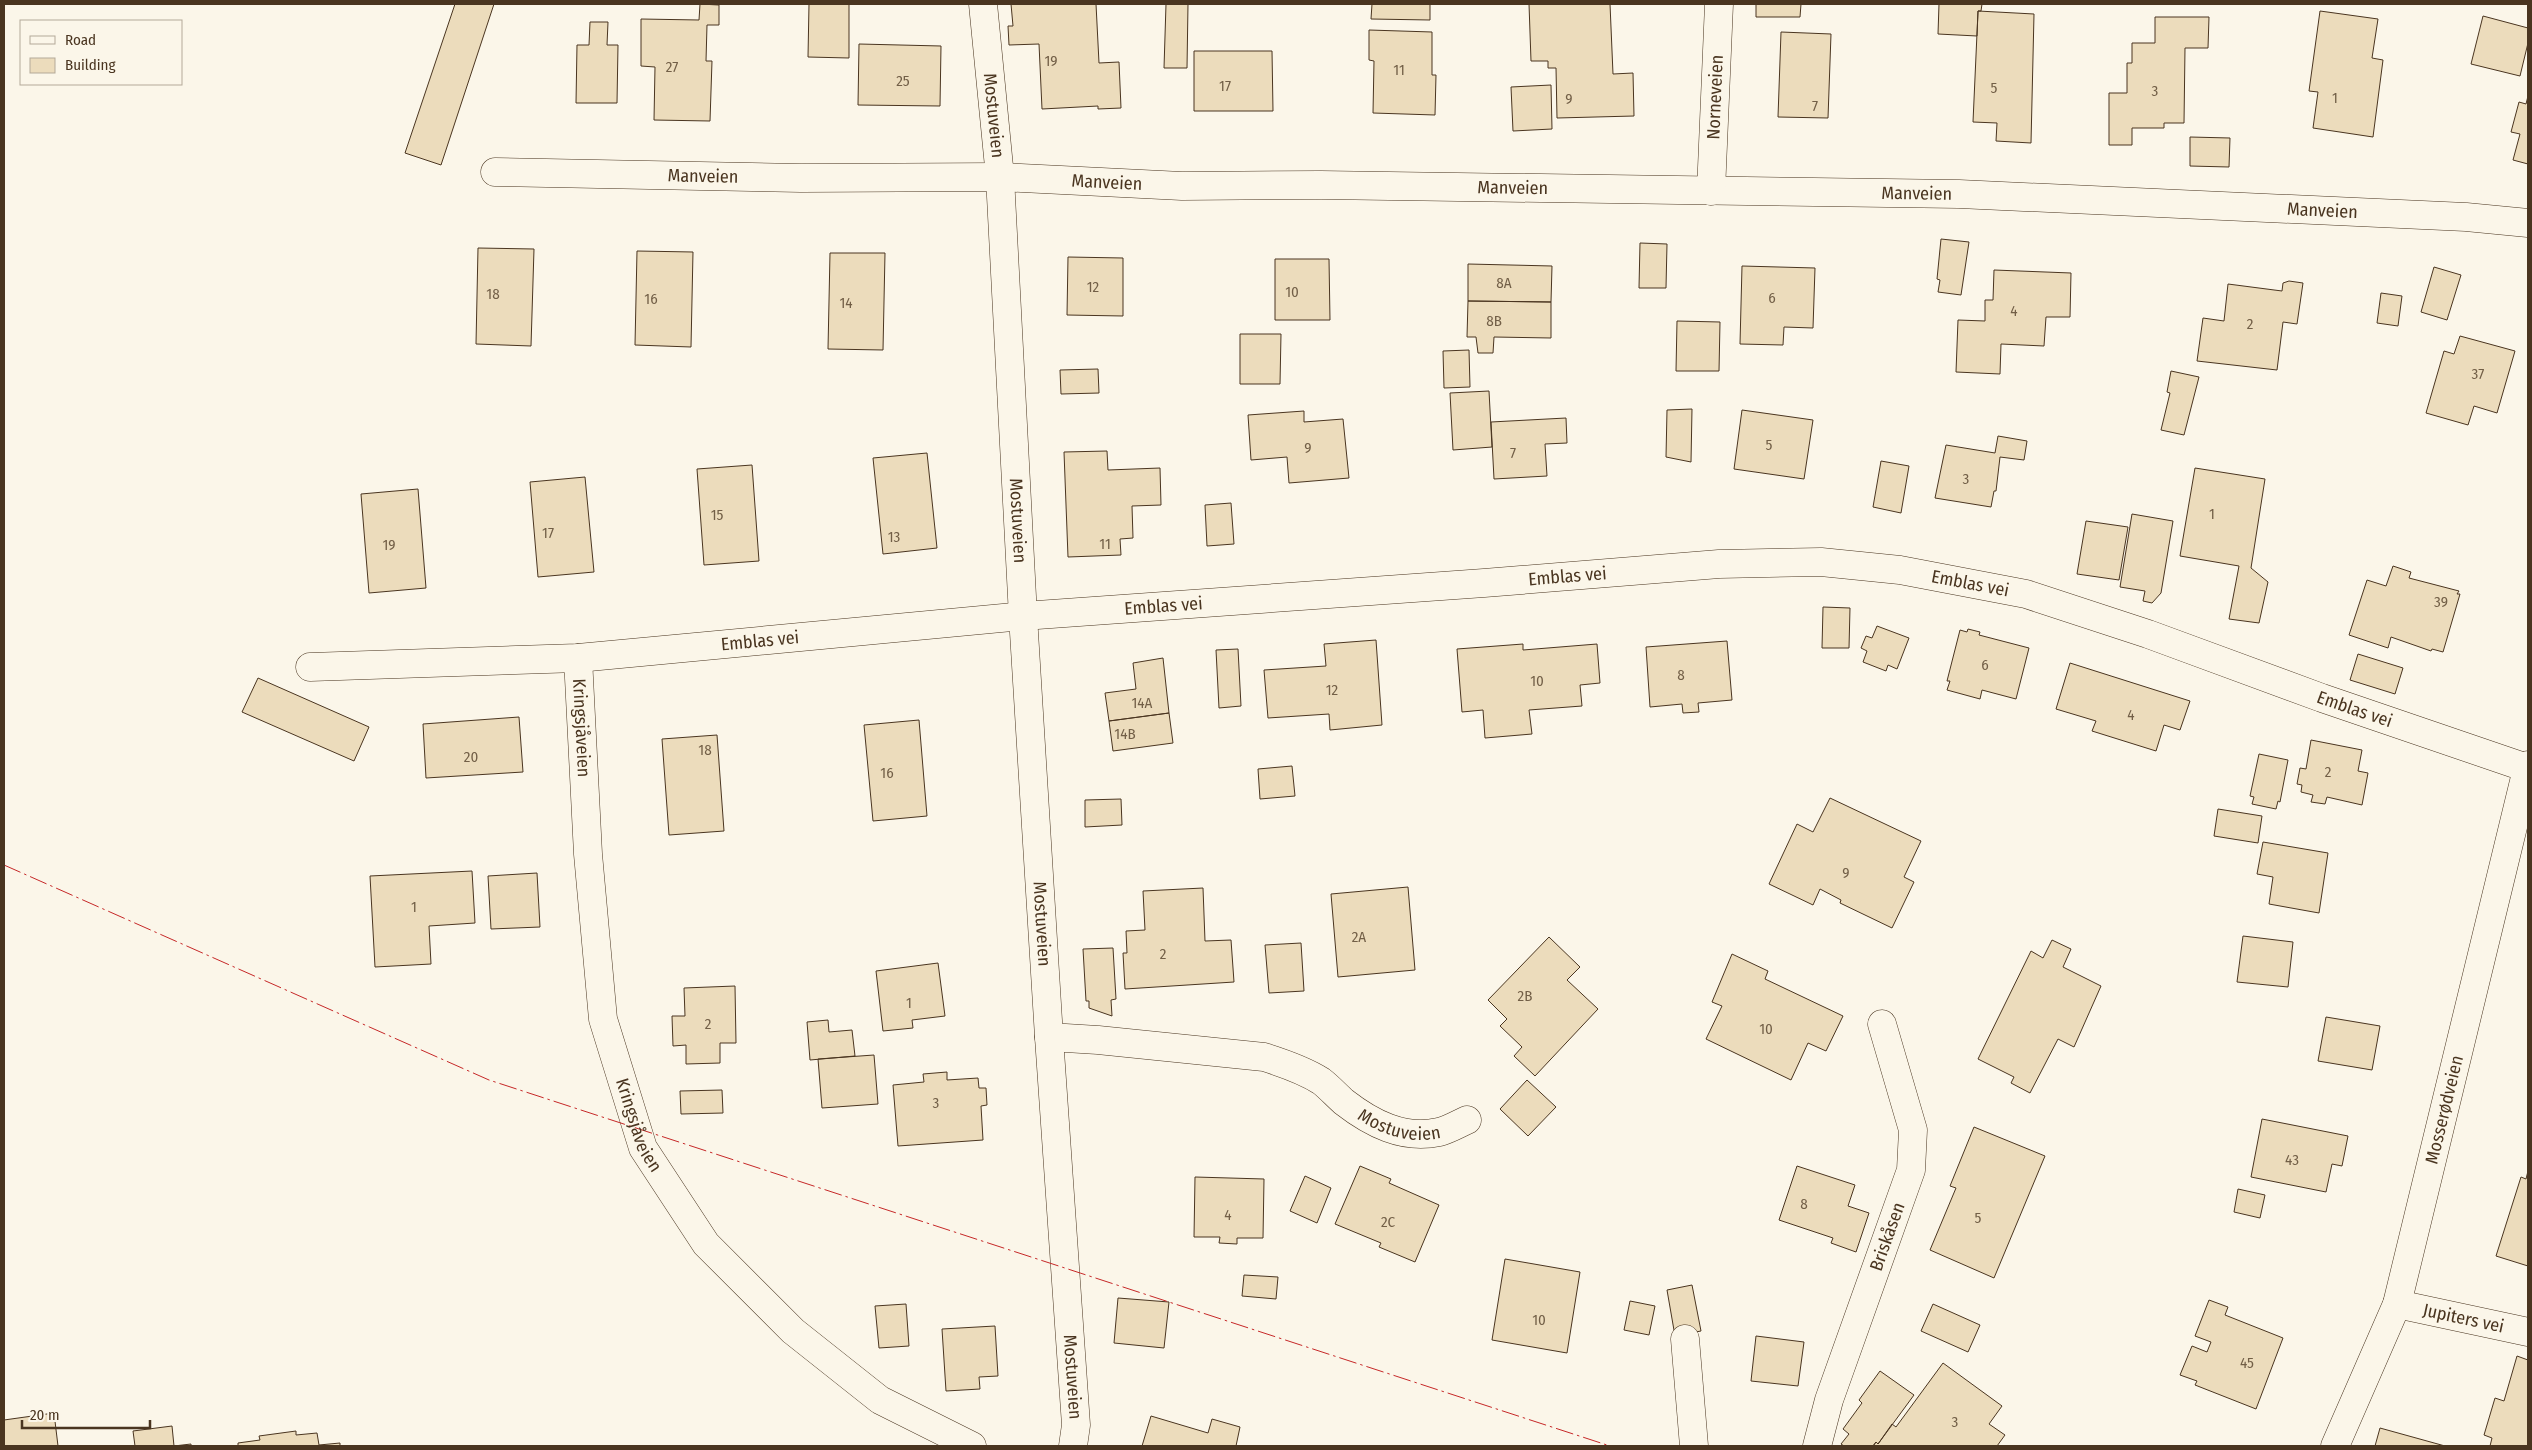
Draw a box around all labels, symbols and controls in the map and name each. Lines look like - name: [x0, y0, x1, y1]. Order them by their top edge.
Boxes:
- legend: [20, 20, 182, 85]
- text: Road: [65, 31, 96, 49]
- house number: 19: [1044, 52, 1058, 70]
- street label: Norneveien: [1702, 54, 1728, 140]
- text: Building: [65, 56, 116, 74]
- house number: 27: [666, 58, 678, 76]
- house number: 11: [1393, 61, 1405, 79]
- house number: 25: [896, 72, 910, 90]
- street label: Mostuveien: [979, 72, 1009, 159]
- house number: 17: [1219, 77, 1231, 95]
- house number: 5: [1991, 79, 1998, 97]
- house number: 3: [2152, 82, 2159, 100]
- house number: 1: [2332, 89, 2338, 107]
- house number: 9: [1565, 90, 1573, 108]
- house number: 7: [1812, 97, 1818, 115]
- street label: Manveien: [667, 164, 739, 188]
- street label: Manveien: [1071, 170, 1143, 195]
- street label: Manveien: [1477, 176, 1548, 199]
- street label: Manveien: [1881, 182, 1952, 205]
- street label: Manveien: [2286, 198, 2358, 223]
- house number: 8A: [1496, 274, 1512, 292]
- house number: 12: [1087, 278, 1100, 296]
- house number: 10: [1285, 283, 1299, 301]
- house number: 18: [486, 285, 500, 303]
- house number: 6: [1768, 289, 1776, 307]
- house number: 16: [644, 290, 658, 308]
- house number: 14: [839, 294, 853, 312]
- house number: 4: [2010, 302, 2018, 320]
- house number: 8B: [1486, 312, 1502, 330]
- house number: 2: [2247, 315, 2254, 333]
- house number: 37: [2472, 365, 2484, 383]
- house number: 5: [1766, 436, 1773, 454]
- house number: 9: [1304, 439, 1312, 457]
- house number: 7: [1510, 444, 1516, 462]
- house number: 3: [1963, 470, 1970, 488]
- street label: Mostuveien: [1005, 478, 1031, 564]
- house number: 1: [2209, 505, 2215, 523]
- house number: 15: [711, 506, 723, 524]
- house number: 17: [542, 524, 554, 542]
- house number: 13: [888, 528, 901, 546]
- house number: 11: [1099, 535, 1111, 553]
- house number: 19: [382, 536, 396, 554]
- street label: Emblas vei: [1527, 562, 1607, 590]
- street label: Emblas vei: [1930, 565, 2011, 602]
- street label: Emblas vei: [1124, 592, 1203, 620]
- house number: 39: [2434, 593, 2448, 611]
- street label: Emblas vei: [720, 626, 800, 655]
- house number: 6: [1981, 656, 1989, 674]
- house number: 8: [1677, 666, 1685, 684]
- house number: 10: [1530, 672, 1544, 690]
- street label: Kringsjåveien: [568, 678, 595, 778]
- house number: 12: [1326, 681, 1339, 699]
- street label: Emblas vei: [2314, 686, 2395, 732]
- house number: 14A: [1131, 694, 1153, 712]
- house number: 4: [2127, 706, 2135, 724]
- house number: 14B: [1114, 725, 1136, 743]
- house number: 18: [698, 741, 712, 759]
- house number: 20: [464, 748, 478, 766]
- house number: 2: [2325, 763, 2332, 781]
- house number: 16: [880, 764, 894, 782]
- house number: 9: [1842, 864, 1850, 882]
- street label: Mostuveien: [1028, 881, 1056, 967]
- house number: 1: [411, 898, 417, 916]
- house number: 2A: [1352, 928, 1366, 946]
- house number: 2: [1160, 945, 1167, 963]
- house number: 2B: [1518, 987, 1532, 1005]
- house number: 1: [906, 994, 912, 1012]
- house number: 2: [705, 1015, 712, 1033]
- house number: 10: [1759, 1020, 1773, 1038]
- street label: Mosserødveien: [2420, 1053, 2468, 1166]
- street label: Kringsjåveien: [611, 1076, 667, 1176]
- house number: 3: [933, 1094, 940, 1112]
- street label: Mostuveien: [1354, 1104, 1442, 1145]
- house number: 43: [2285, 1151, 2299, 1169]
- house number: 8: [1800, 1195, 1808, 1213]
- street label: Briskåsen: [1865, 1199, 1910, 1274]
- house number: 4: [1224, 1206, 1232, 1224]
- house number: 5: [1975, 1209, 1982, 1227]
- house number: 2C: [1381, 1213, 1395, 1231]
- street label: Jupiters vei: [2421, 1299, 2506, 1338]
- house number: 10: [1532, 1311, 1546, 1329]
- street label: Mostuveien: [1059, 1334, 1087, 1420]
- house number: 45: [2240, 1354, 2254, 1372]
- scale bar: [22, 1398, 150, 1430]
- text: 20 m: [30, 1406, 60, 1424]
- house number: 3: [1952, 1413, 1959, 1431]

